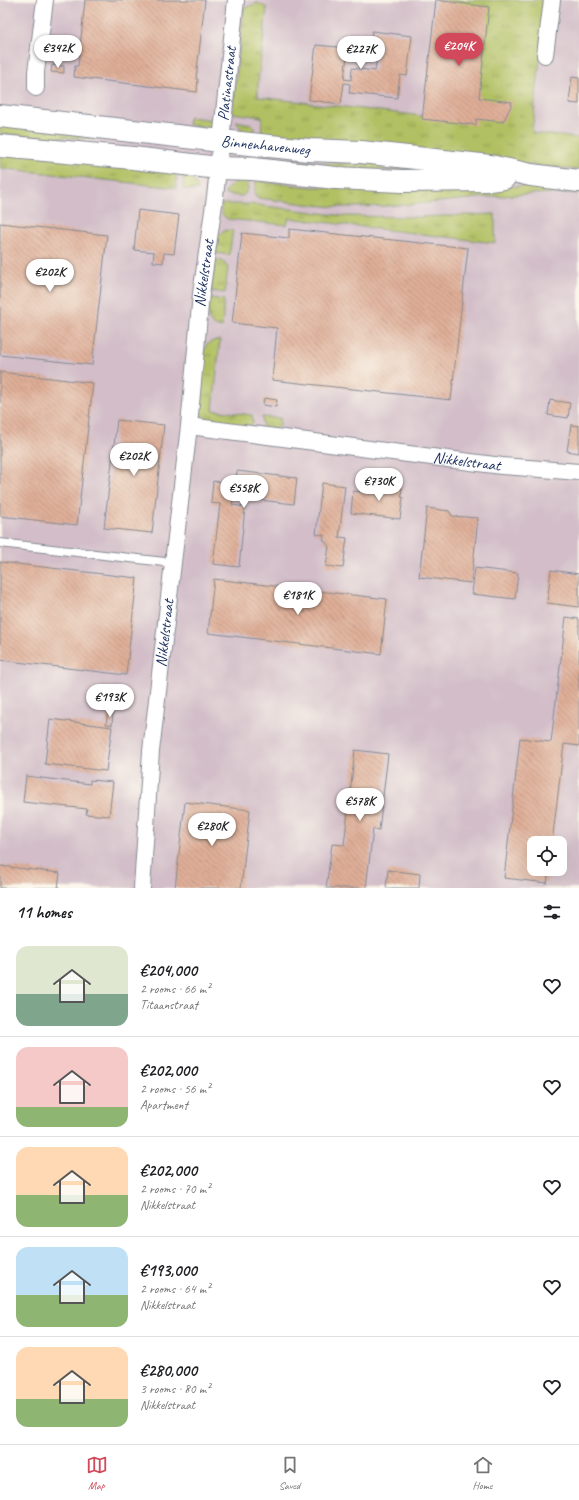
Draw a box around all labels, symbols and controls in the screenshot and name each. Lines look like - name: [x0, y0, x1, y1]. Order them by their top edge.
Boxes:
- pin: €204K: [431, 33, 487, 67]
- pin: €342K: [30, 35, 86, 69]
- pin: €227K: [333, 36, 389, 70]
- text: €204K: [444, 38, 474, 54]
- text: €342K: [43, 40, 73, 56]
- text: €227K: [346, 41, 376, 57]
- street label: Platinastraat: [213, 44, 241, 122]
- street label: Binnenhavenweg: [220, 131, 312, 160]
- street label: Nikkelstraat: [190, 237, 219, 308]
- pin: €202K: [22, 259, 78, 293]
- text: €202K: [35, 264, 65, 280]
- pin: €202K: [106, 443, 162, 477]
- street label: Nikkelstraat: [432, 447, 503, 476]
- text: €202K: [119, 448, 149, 464]
- pin: €730K: [351, 468, 407, 502]
- text: €730K: [364, 473, 394, 489]
- pin: €558K: [216, 475, 272, 509]
- text: €558K: [229, 480, 259, 496]
- pin: €181K: [270, 582, 326, 616]
- text: €181K: [283, 587, 313, 603]
- street label: Nikkelstraat: [151, 597, 179, 668]
- pin: €193K: [82, 684, 138, 718]
- text: €193K: [95, 689, 125, 705]
- pin: €578K: [332, 788, 388, 822]
- text: €578K: [345, 793, 375, 809]
- pin: €280K: [184, 813, 240, 847]
- text: €280K: [197, 818, 227, 834]
- map controls: [527, 836, 567, 876]
- button: locate: [527, 836, 567, 876]
- icon: filters: [541, 901, 563, 923]
- text: 11 homes: [16, 902, 72, 923]
- text: €204,000: [140, 960, 197, 981]
- icon: home: [48, 962, 96, 1010]
- icon: heart: [541, 975, 563, 997]
- text: 2 rooms · 66 m²: [140, 981, 210, 997]
- text: Titaanstraat: [140, 997, 198, 1013]
- text: €202,000: [140, 1060, 197, 1081]
- icon: home: [48, 1063, 96, 1111]
- icon: heart: [541, 1076, 563, 1098]
- text: 2 rooms · 56 m²: [140, 1081, 210, 1097]
- text: Apartment: [140, 1097, 188, 1113]
- text: €202,000: [140, 1160, 197, 1181]
- icon: home: [48, 1163, 96, 1211]
- icon: heart: [541, 1176, 563, 1198]
- text: 2 rooms · 70 m²: [140, 1181, 210, 1197]
- text: Nikkelstraat: [140, 1197, 195, 1213]
- text: €193,000: [140, 1260, 197, 1281]
- icon: home: [48, 1263, 96, 1311]
- icon: heart: [541, 1276, 563, 1298]
- text: 2 rooms · 64 m²: [140, 1281, 210, 1297]
- text: Nikkelstraat: [140, 1297, 195, 1313]
- text: €280,000: [140, 1360, 197, 1381]
- icon: home: [48, 1363, 96, 1411]
- icon: heart: [541, 1376, 563, 1398]
- text: 3 rooms · 80 m²: [140, 1381, 210, 1397]
- text: Nikkelstraat: [140, 1397, 195, 1413]
- tab: Map: [86, 1454, 108, 1492]
- tab: Saved: [279, 1454, 301, 1492]
- tab: Home: [472, 1454, 494, 1492]

